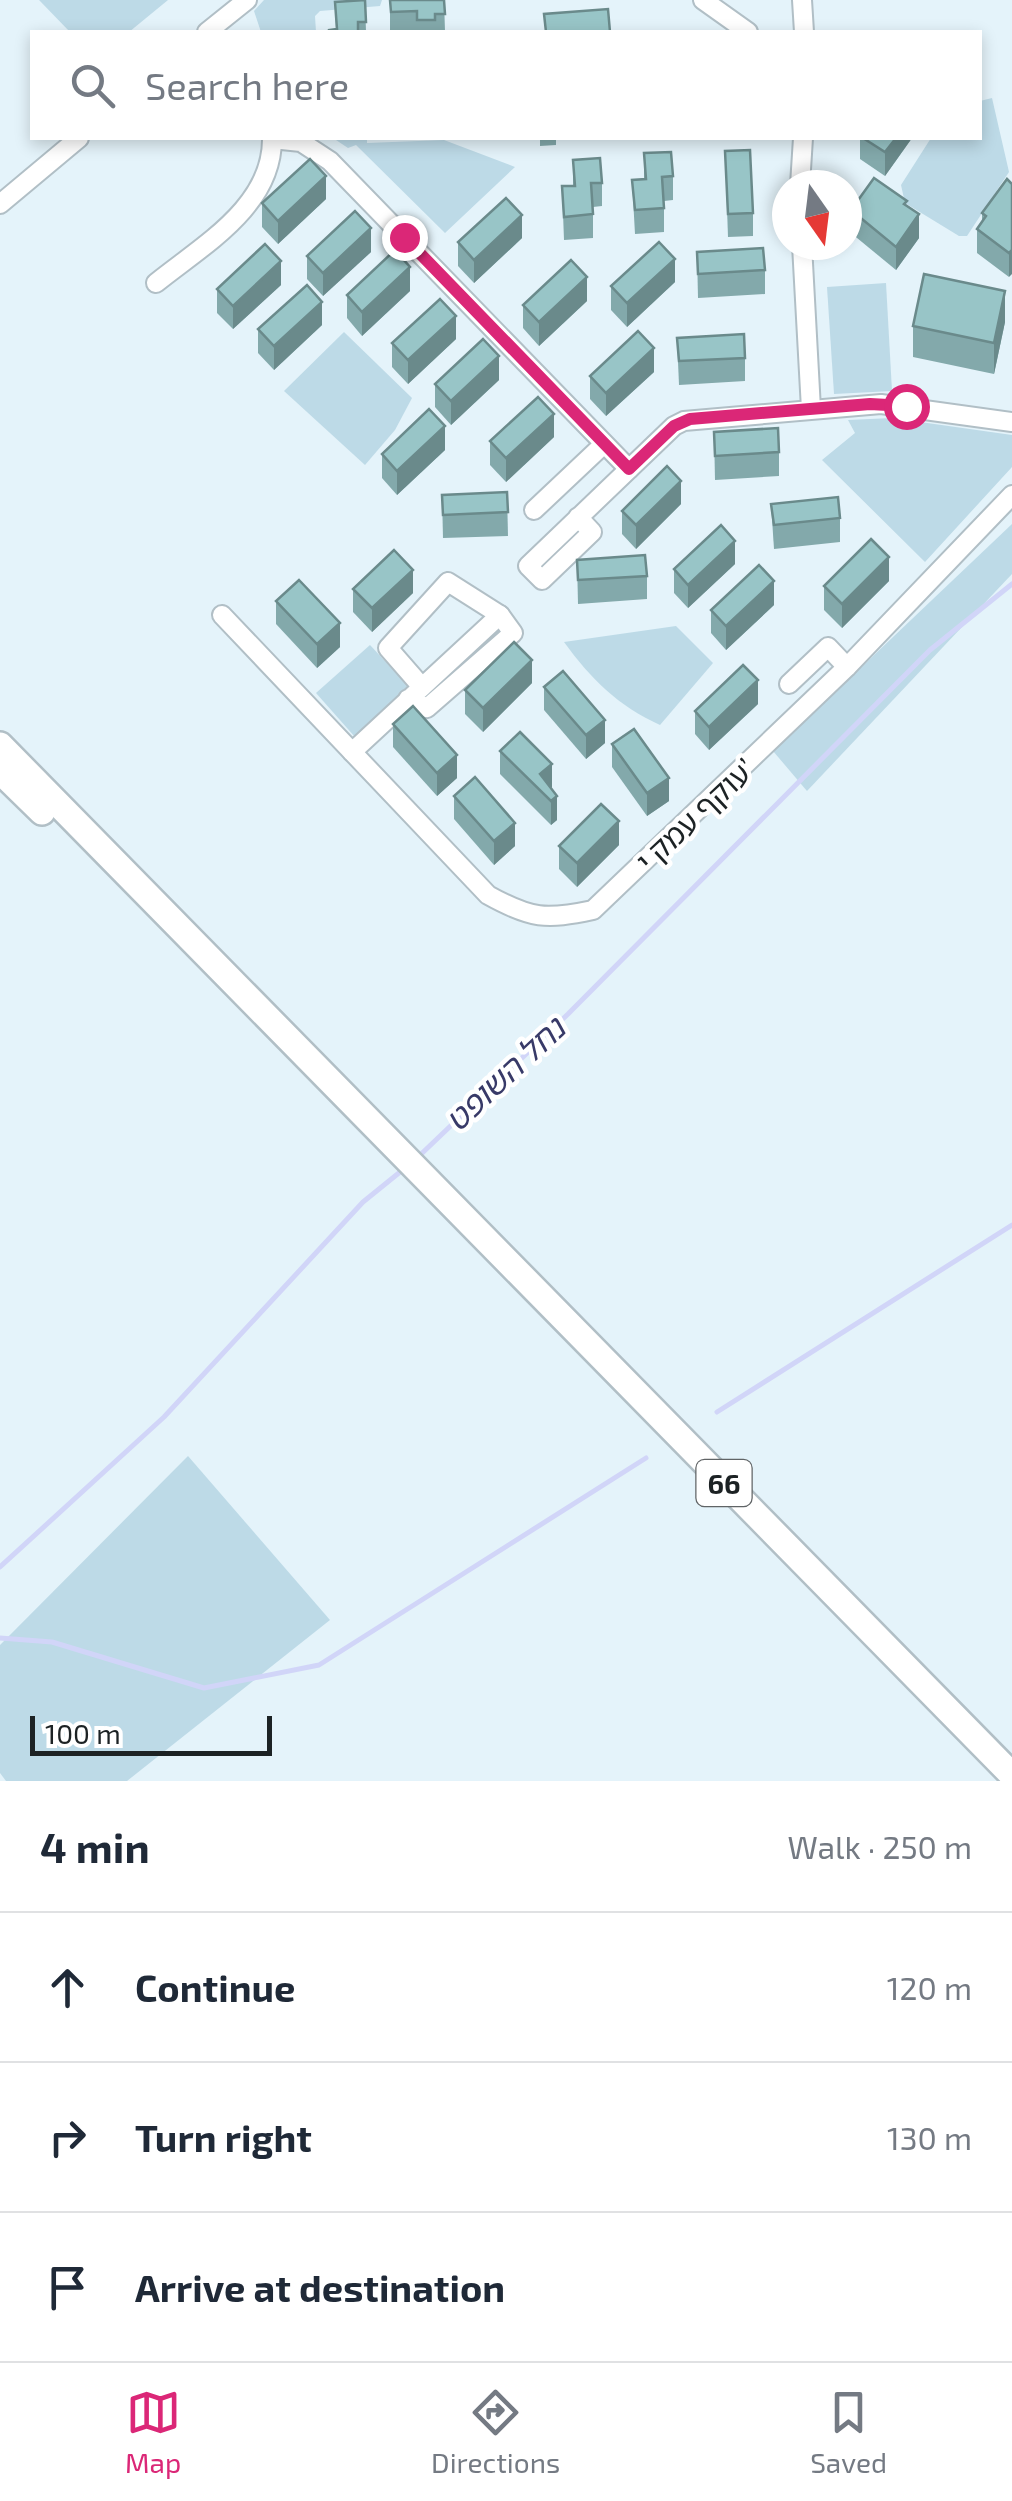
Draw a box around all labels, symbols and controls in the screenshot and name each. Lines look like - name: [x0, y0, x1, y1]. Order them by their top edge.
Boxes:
- search box: [30, 30, 982, 140]
- icon: search: [65, 58, 120, 113]
- text: Search here: [145, 62, 349, 108]
- north arrow: [772, 170, 862, 260]
- route end: [382, 215, 428, 261]
- route start: [884, 384, 930, 430]
- street label: עוקף עמק י’: [628, 750, 762, 878]
- water label: נחל השופט: [437, 1007, 573, 1138]
- road number: 66: [696, 1460, 752, 1506]
- scale bar: [30, 1711, 272, 1756]
- text: 100 m: [45, 1716, 121, 1750]
- text: 4 min: [40, 1821, 150, 1871]
- text: Walk · 250 m: [788, 1827, 972, 1865]
- icon: ahead: [40, 1960, 95, 2015]
- text: Continue: [135, 1964, 295, 2010]
- text: 120 m: [887, 1968, 972, 2006]
- icon: right: [40, 2110, 95, 2165]
- text: Turn right: [135, 2114, 312, 2160]
- text: 130 m: [887, 2118, 972, 2156]
- icon: arrive: [40, 2260, 95, 2315]
- text: Arrive at destination: [135, 2264, 505, 2310]
- tab: Map: [125, 2385, 181, 2479]
- tab: Directions: [431, 2385, 560, 2479]
- tab: Saved: [810, 2385, 887, 2479]

